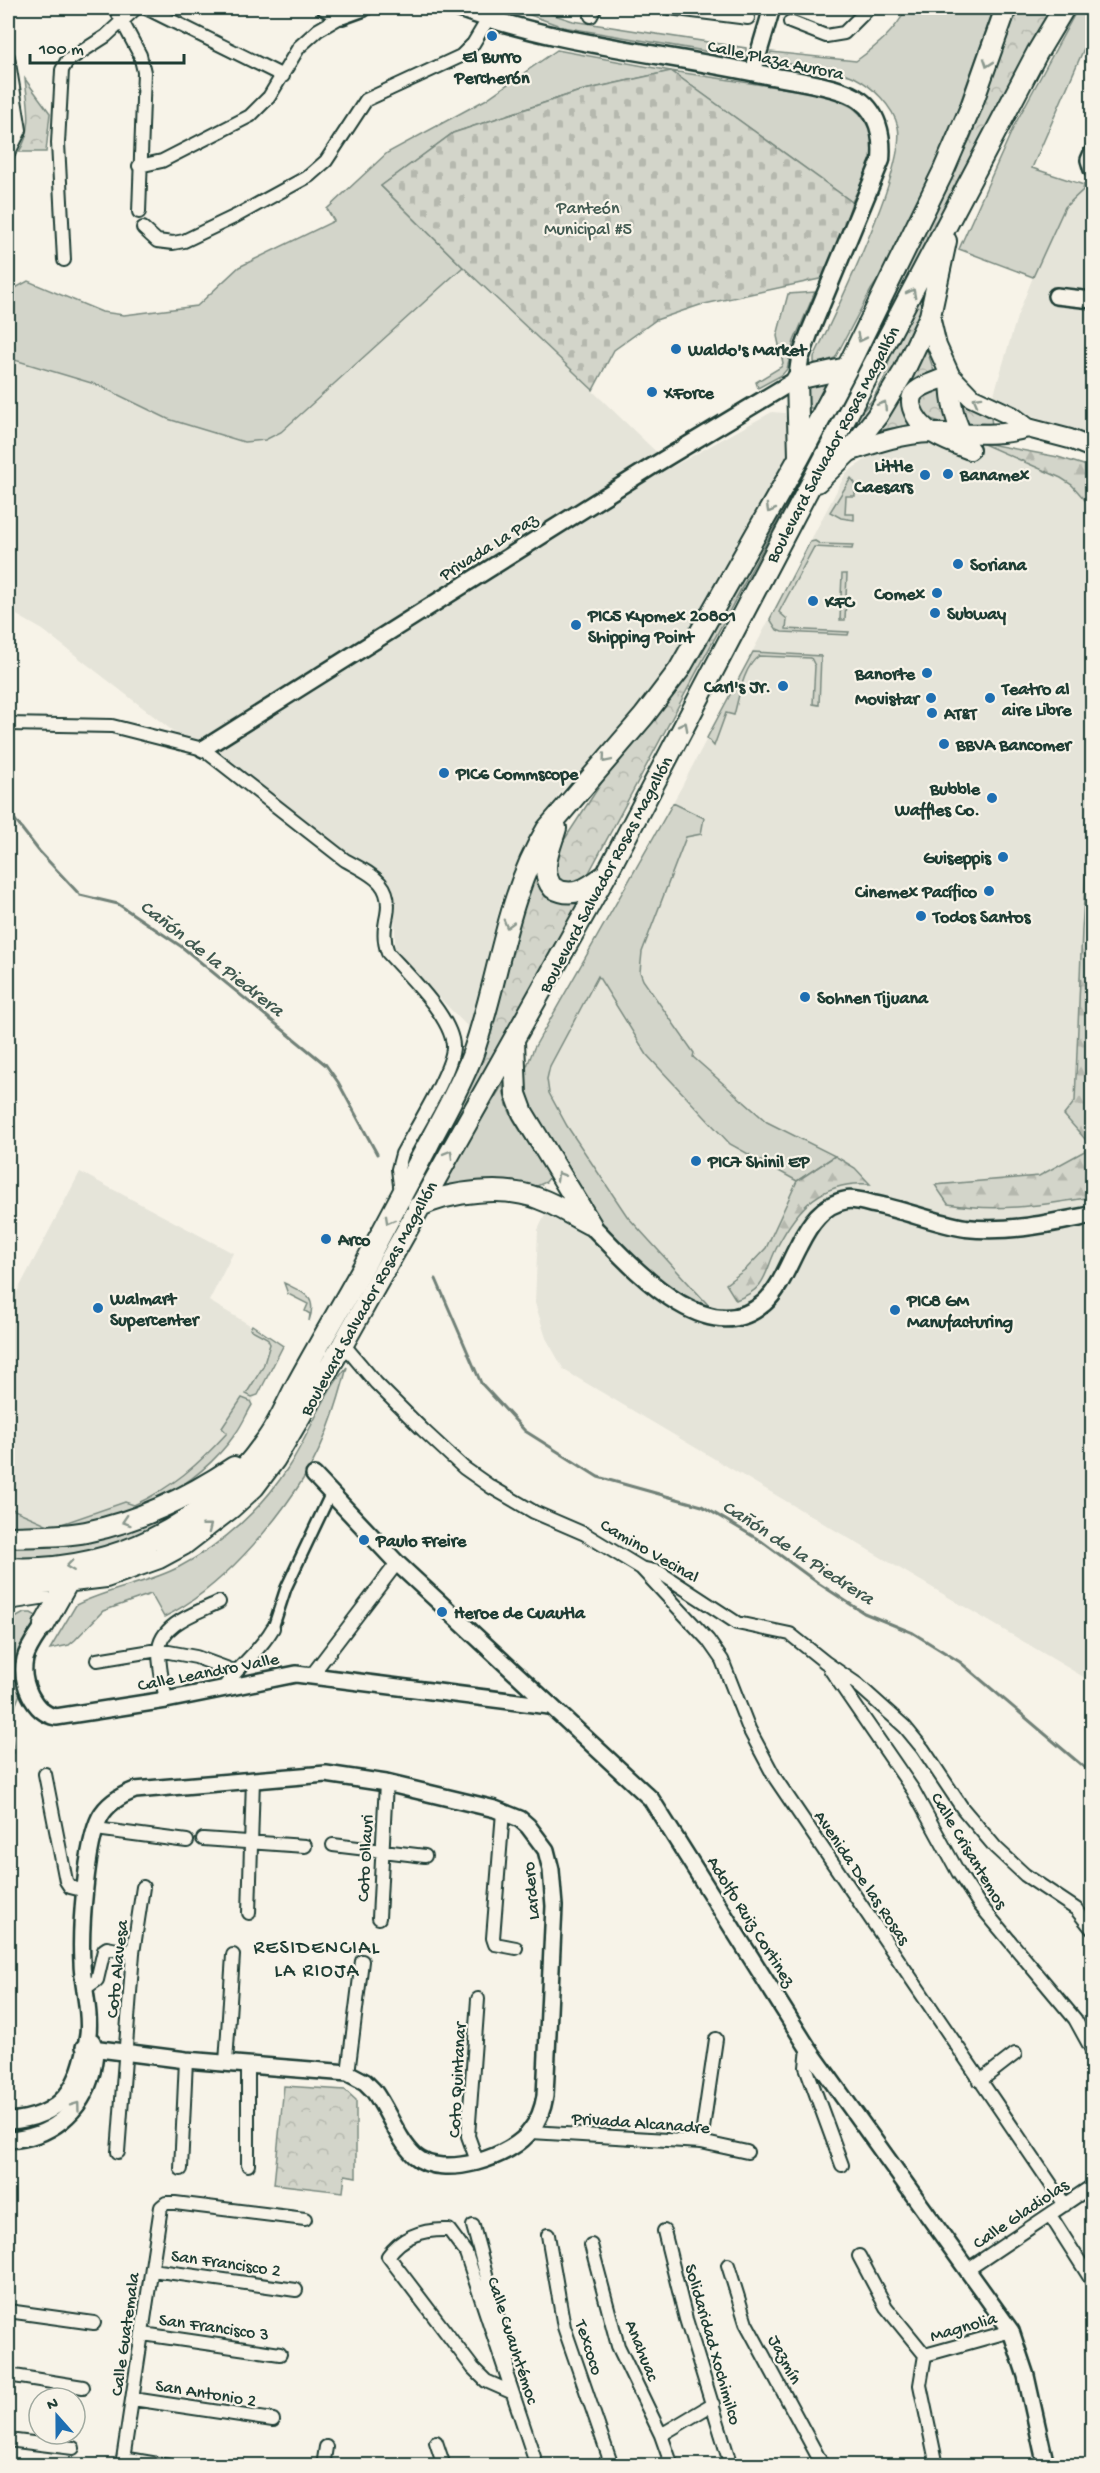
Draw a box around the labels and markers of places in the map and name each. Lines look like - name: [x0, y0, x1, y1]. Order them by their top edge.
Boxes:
- marker: El Burro Percherón: [485, 29, 499, 43]
- place label: El Burro Percherón: [454, 48, 530, 90]
- place label: Waldo's Market: [687, 341, 808, 362]
- marker: Waldo's Market: [669, 342, 683, 356]
- place label: XForce: [663, 384, 715, 405]
- marker: XForce: [645, 385, 659, 399]
- place label: Little Caesars: [853, 457, 914, 499]
- place label: Banamex: [959, 466, 1030, 487]
- marker: Banamex: [941, 467, 955, 481]
- marker: Little Caesars: [918, 468, 932, 482]
- place label: Soriana: [970, 556, 1028, 577]
- marker: Soriana: [951, 557, 965, 571]
- place label: Comex: [873, 585, 926, 606]
- marker: Comex: [930, 586, 944, 600]
- place label: KFC: [824, 593, 856, 614]
- marker: KFC: [806, 594, 820, 608]
- place label: Subway: [947, 605, 1006, 626]
- marker: Subway: [928, 606, 942, 620]
- place label: PIC5 Kyomex 20801 Shipping Point: [587, 607, 736, 649]
- marker: PIC5 Kyomex 20801 Shipping Point: [569, 618, 583, 632]
- place label: Banorte: [854, 665, 916, 686]
- marker: Banorte: [920, 666, 934, 680]
- place label: Carl's Jr.: [703, 678, 771, 699]
- marker: Carl's Jr.: [776, 679, 790, 693]
- place label: Teatro al aire Libre: [1000, 680, 1072, 722]
- place label: Movistar: [855, 690, 922, 711]
- marker: Movistar: [924, 691, 938, 705]
- marker: Teatro al aire Libre: [983, 691, 997, 705]
- place label: AT&T: [943, 705, 978, 726]
- marker: AT&T: [925, 706, 939, 720]
- place label: BBVA Bancomer: [955, 736, 1074, 757]
- marker: BBVA Bancomer: [937, 737, 951, 751]
- place label: PIC6 Commscope: [455, 765, 579, 786]
- marker: PIC6 Commscope: [437, 766, 451, 780]
- place label: Bubble Waffles Co.: [894, 780, 981, 822]
- marker: Bubble Waffles Co.: [985, 791, 999, 805]
- place label: Guiseppis: [923, 849, 992, 870]
- marker: Guiseppis: [996, 850, 1010, 864]
- place label: Cinemex Pacífico: [854, 883, 978, 904]
- marker: Cinemex Pacífico: [982, 884, 996, 898]
- place label: Todos Santos: [931, 908, 1032, 929]
- marker: Todos Santos: [914, 909, 928, 923]
- place label: Sohnen Tijuana: [817, 989, 929, 1010]
- marker: Sohnen Tijuana: [798, 990, 812, 1004]
- place label: PIC7 Shinil EP: [707, 1153, 810, 1174]
- marker: PIC7 Shinil EP: [689, 1154, 703, 1168]
- place label: Arco: [337, 1231, 371, 1252]
- marker: Arco: [319, 1232, 333, 1246]
- place label: Walmart Supercenter: [109, 1290, 201, 1332]
- place label: PIC8 GM Manufacturing: [906, 1292, 1013, 1334]
- marker: Walmart Supercenter: [91, 1301, 105, 1315]
- marker: PIC8 GM Manufacturing: [888, 1303, 902, 1317]
- place label: Paulo Freire: [375, 1532, 467, 1553]
- marker: Paulo Freire: [357, 1533, 371, 1547]
- place label: Heroe de Cuautla: [454, 1604, 586, 1625]
- marker: Heroe de Cuautla: [435, 1605, 449, 1619]

